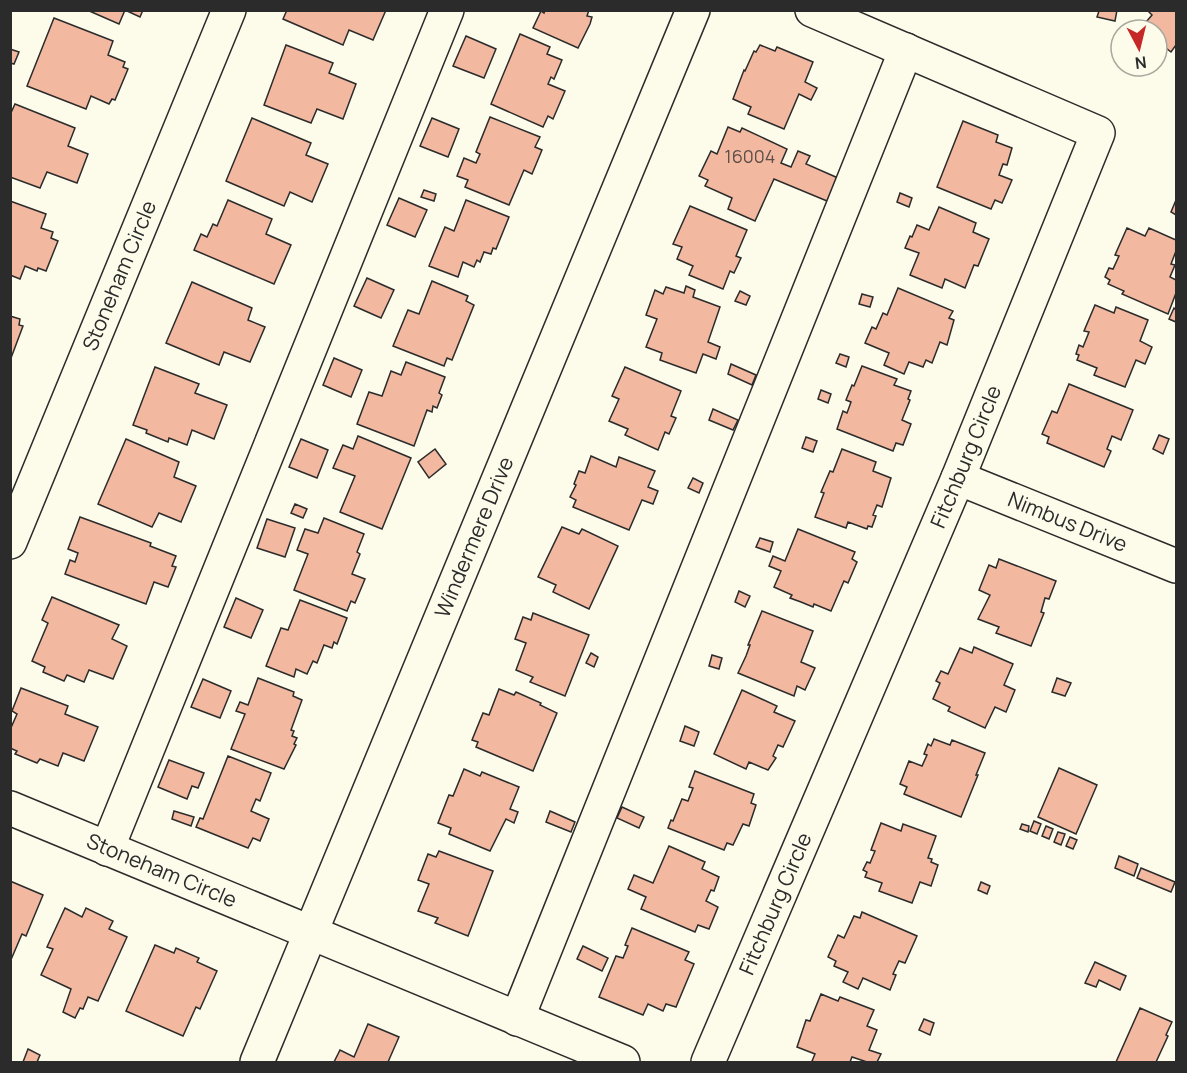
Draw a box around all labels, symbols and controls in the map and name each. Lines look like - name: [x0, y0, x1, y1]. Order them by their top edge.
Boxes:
- north arrow: [1109, 18, 1169, 78]
- text: N: [1134, 51, 1148, 75]
- house number: 16004: [725, 144, 775, 168]
- street label: Stoneham Circle: [75, 196, 162, 355]
- street label: Fitchburg Circle: [923, 381, 1007, 532]
- street label: Windermere Drive: [428, 452, 519, 622]
- street label: Nimbus Drive: [1004, 485, 1132, 558]
- street label: Stoneham Circle: [83, 826, 241, 913]
- street label: Fitchburg Circle: [732, 828, 818, 979]

